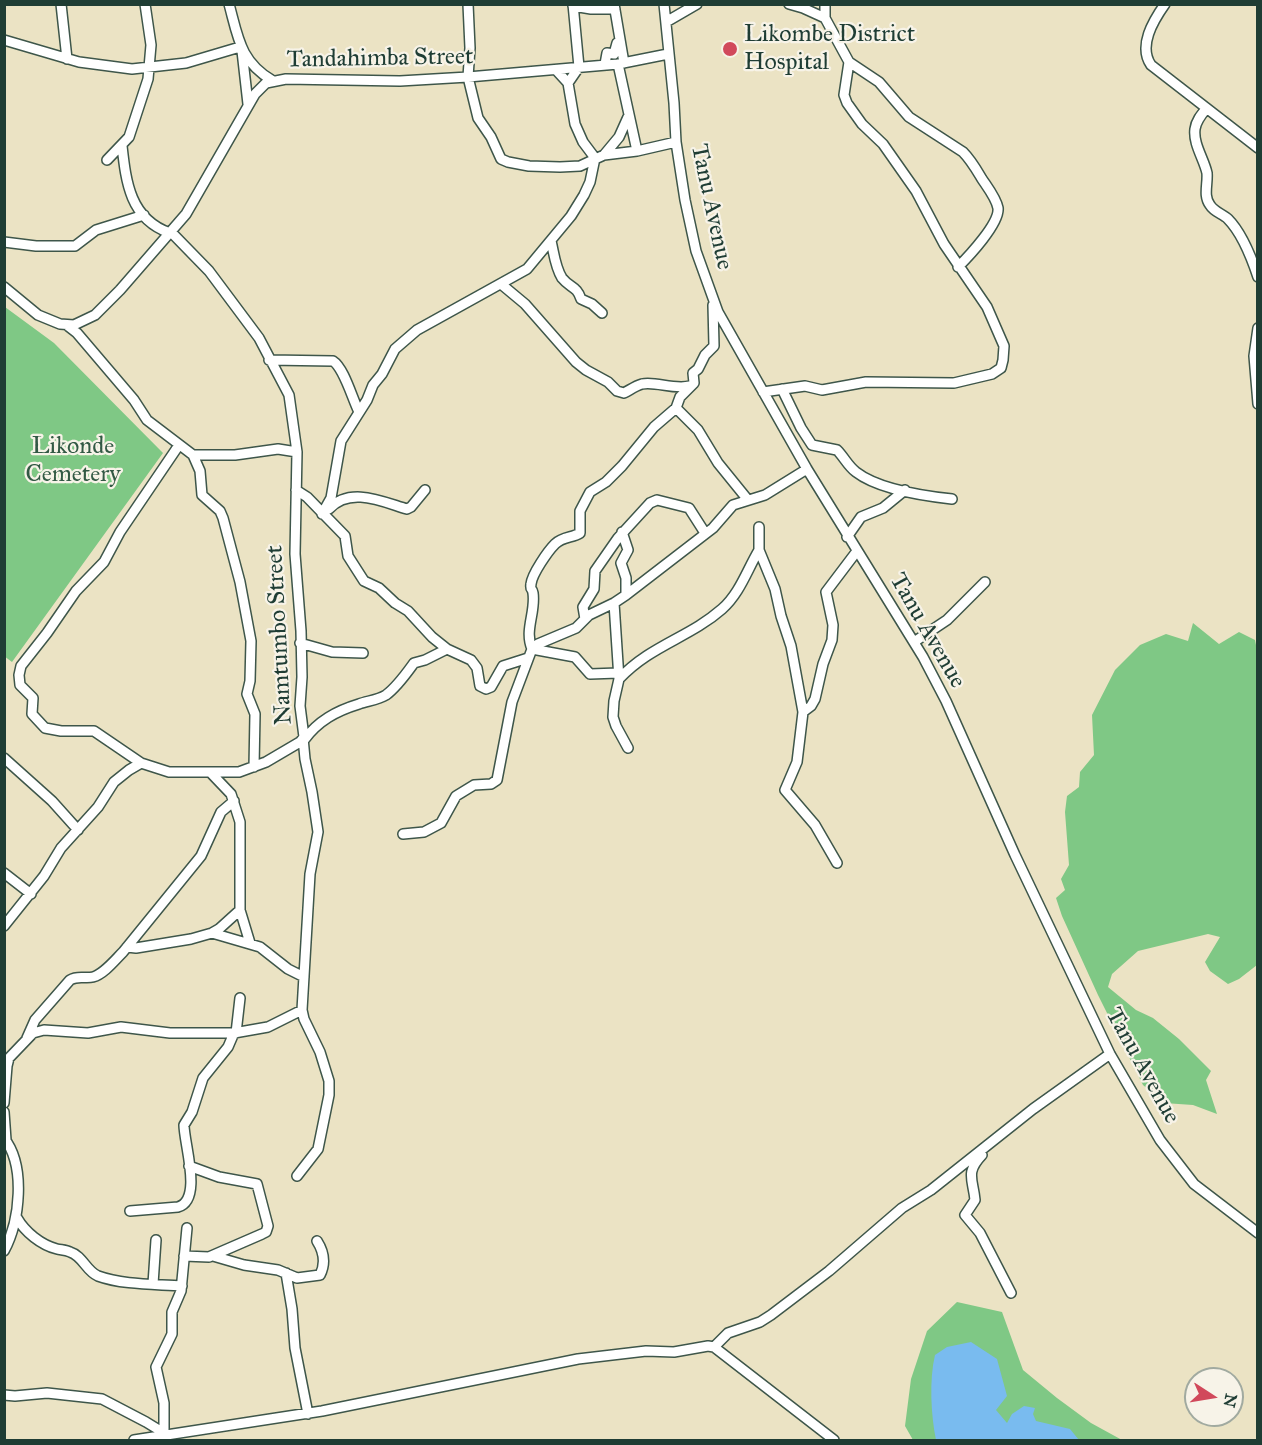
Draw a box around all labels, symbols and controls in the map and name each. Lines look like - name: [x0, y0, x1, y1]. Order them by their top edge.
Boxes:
- place label: Likombe District Hospital: [744, 21, 915, 77]
- marker: Likombe District Hospital: [721, 40, 739, 58]
- street label: Tandahimba Street: [286, 43, 474, 75]
- street label: Tanu Avenue: [684, 141, 738, 273]
- park label: Likonde Cemetery: [25, 433, 121, 489]
- street label: Namtumbo Street: [261, 544, 299, 726]
- street label: Tanu Avenue: [883, 568, 971, 694]
- street label: Tanu Avenue: [1098, 1003, 1186, 1129]
- north arrow: [1184, 1367, 1244, 1427]
- text: N: [1219, 1392, 1241, 1409]

